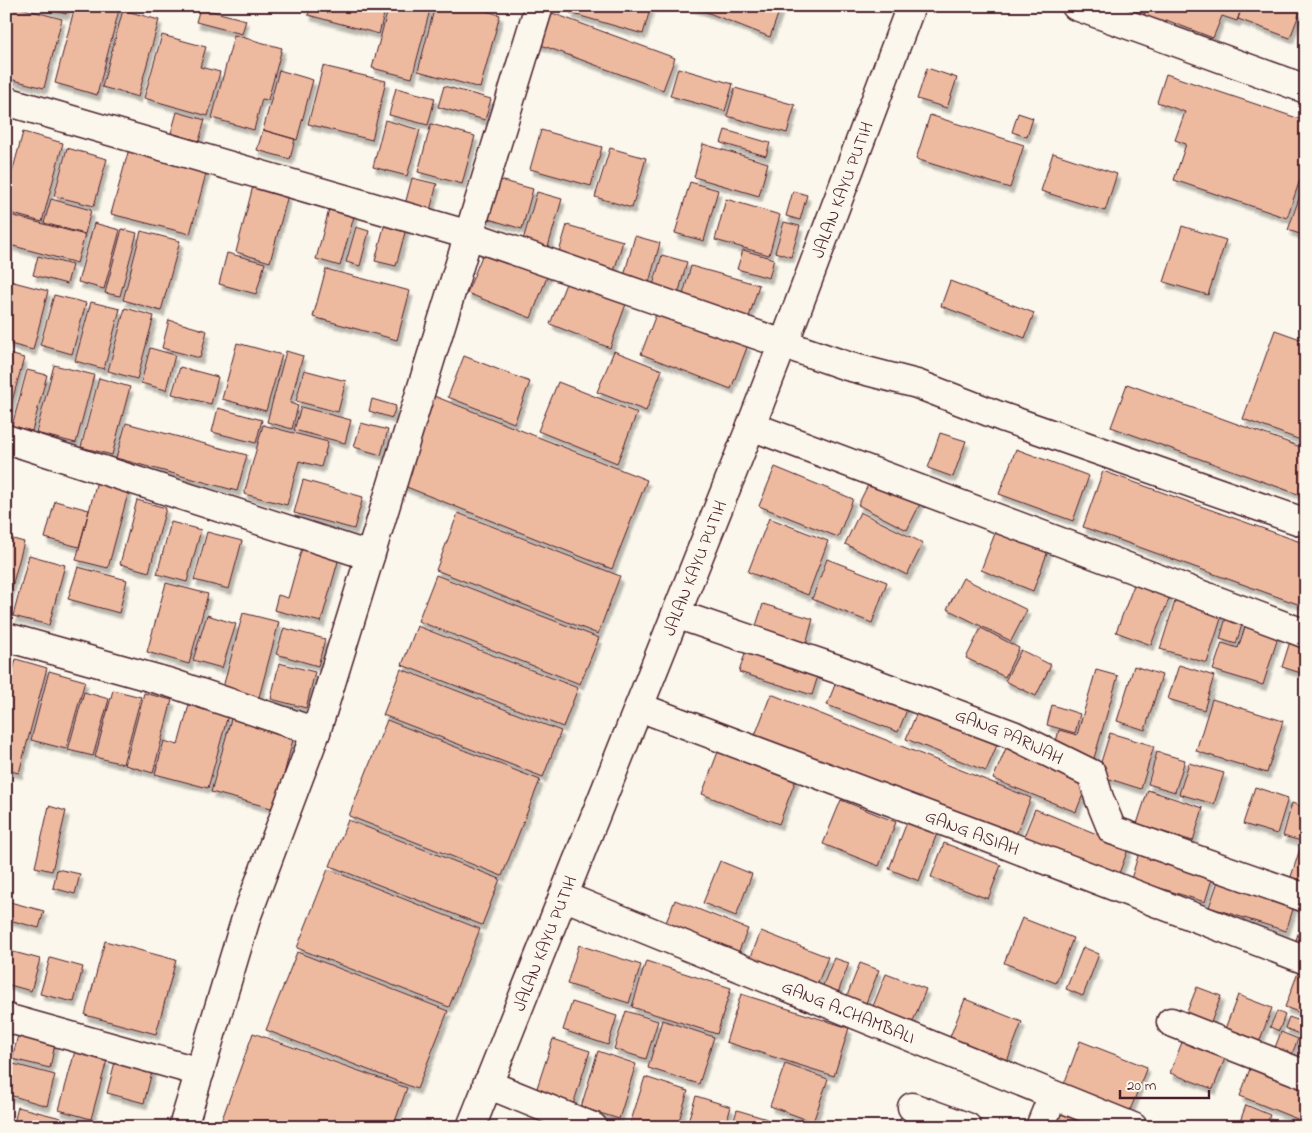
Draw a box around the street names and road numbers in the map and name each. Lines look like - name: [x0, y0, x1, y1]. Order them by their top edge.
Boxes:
- street label: JALAN KAYU PUTIH: [806, 118, 881, 262]
- street label: JALAN KAYU PUTIH: [657, 497, 735, 640]
- street label: GANG PARIJAH: [951, 703, 1067, 773]
- street label: GANG ASIAH: [921, 804, 1022, 864]
- street label: JALAN KAYU PUTIH: [508, 872, 585, 1016]
- street label: GANG A.CHAMBALI: [777, 975, 918, 1052]

